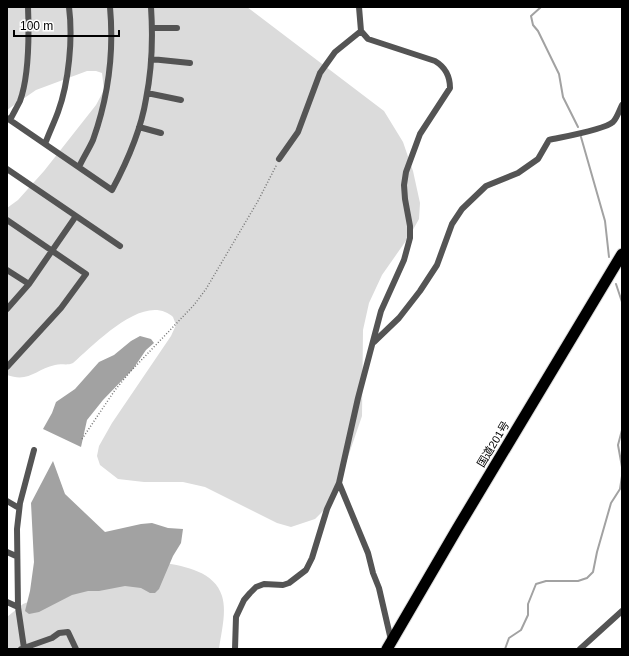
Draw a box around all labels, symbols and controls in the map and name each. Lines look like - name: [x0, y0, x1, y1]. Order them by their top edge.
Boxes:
- scale bar: [14, 12, 119, 38]
- text: 100 m: [20, 19, 53, 33]
- street label: 国道201号: [475, 419, 511, 469]

